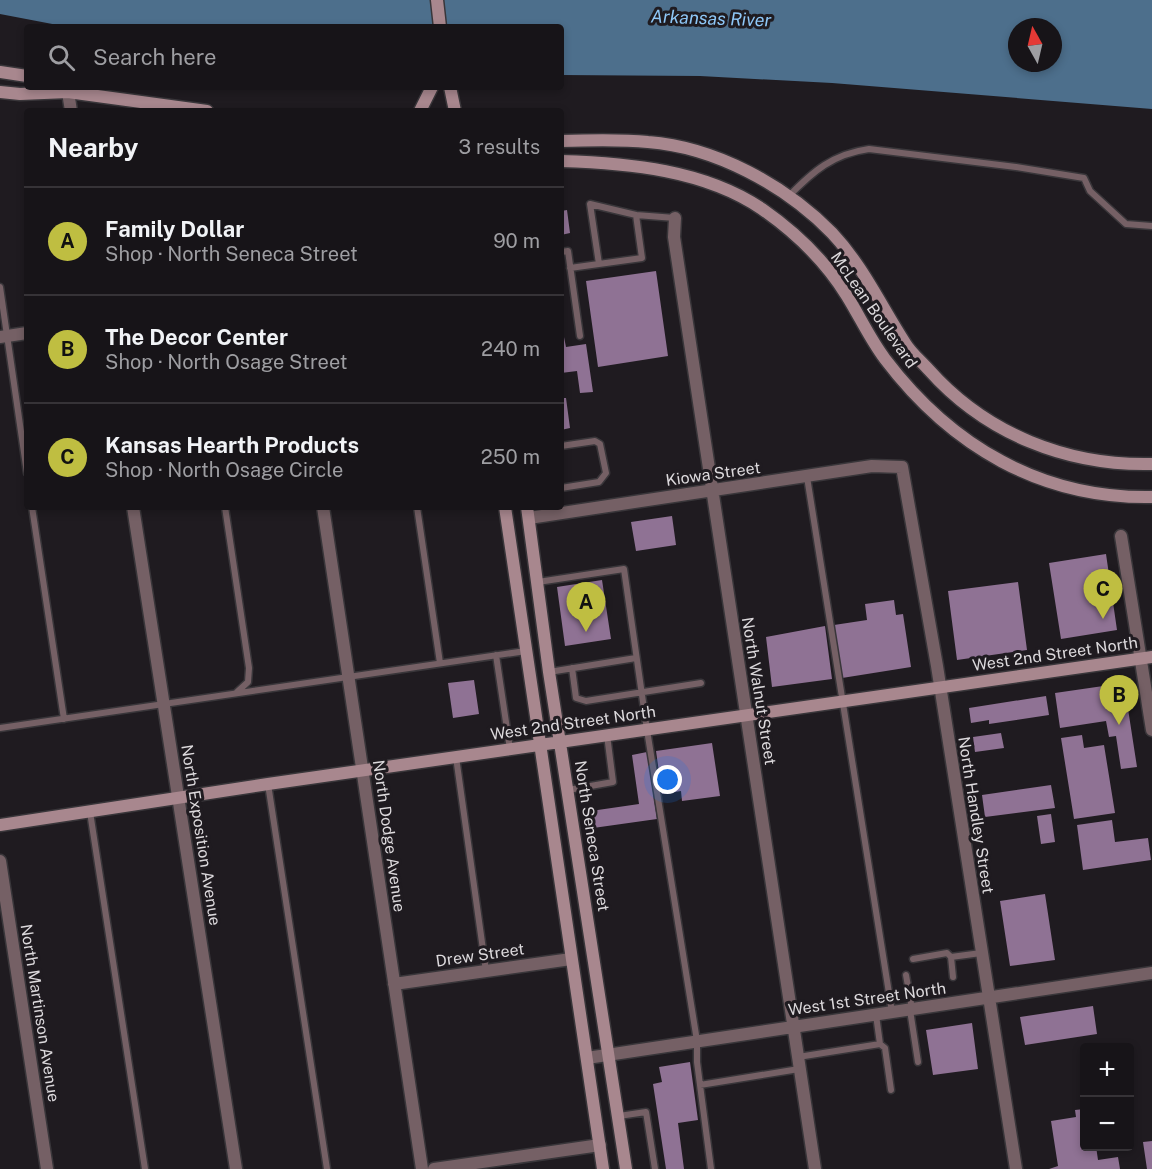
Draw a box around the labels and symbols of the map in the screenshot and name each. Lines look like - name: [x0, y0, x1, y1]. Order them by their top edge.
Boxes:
- water label: Arkansas River: [650, 5, 772, 31]
- north arrow: [1008, 18, 1062, 72]
- street label: McLean Boulevard: [827, 248, 921, 372]
- street label: Kiowa Street: [664, 458, 762, 490]
- pin: C: [1084, 570, 1122, 619]
- pin: A: [566, 582, 606, 632]
- street label: North Walnut Street: [738, 616, 780, 766]
- street label: West 2nd Street North: [971, 633, 1139, 675]
- pin: B: [1100, 676, 1138, 725]
- street label: West 2nd Street North: [489, 702, 657, 744]
- street label: North Handley Street: [954, 735, 998, 895]
- street label: North Exposition Avenue: [177, 743, 225, 927]
- street label: North Dodge Avenue: [369, 759, 409, 913]
- street label: North Seneca Street: [571, 759, 613, 913]
- your location: [653, 765, 682, 794]
- street label: North Martinson Avenue: [17, 923, 63, 1103]
- street label: Drew Street: [434, 939, 526, 971]
- street label: West 1st Street North: [787, 979, 947, 1019]

